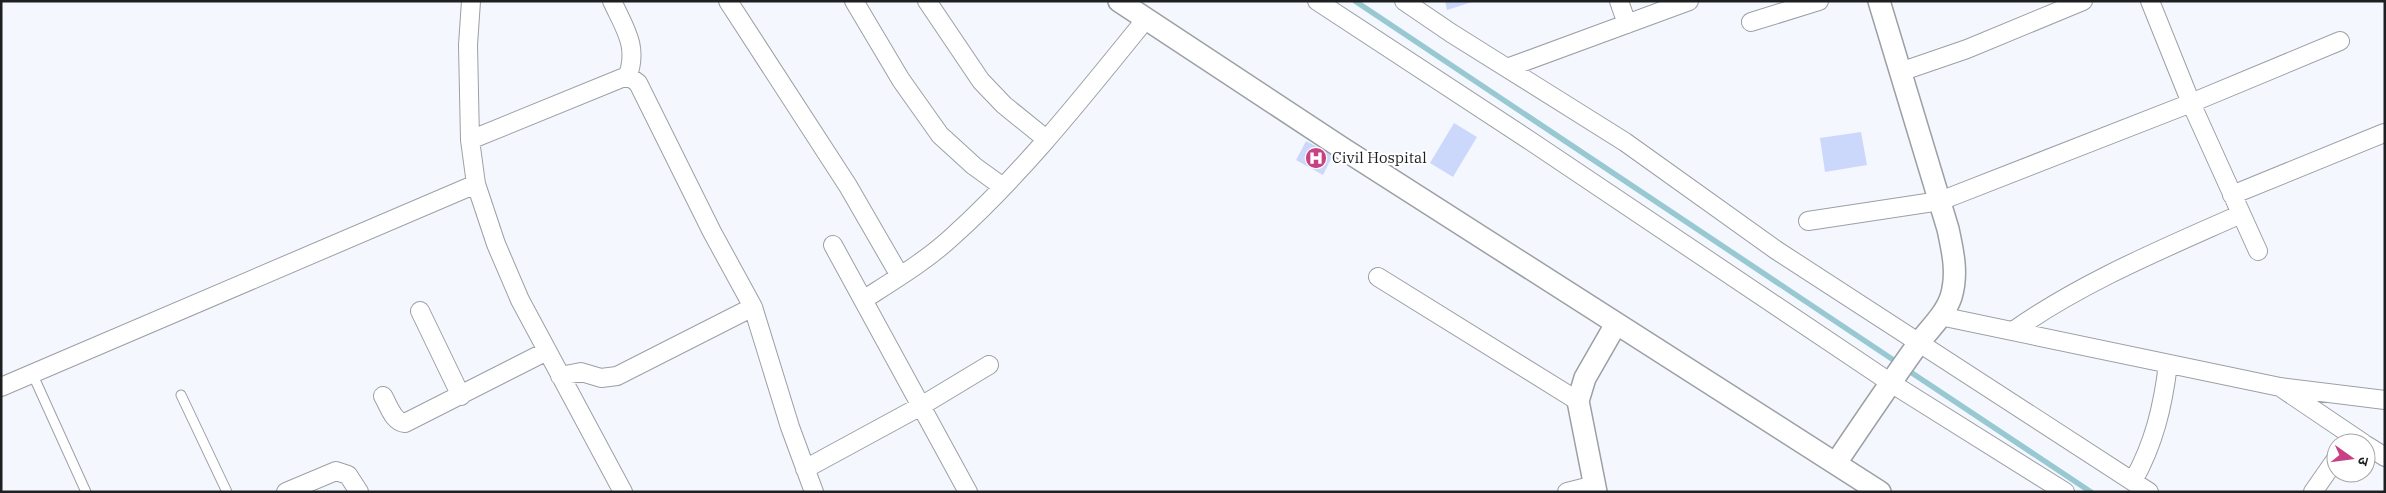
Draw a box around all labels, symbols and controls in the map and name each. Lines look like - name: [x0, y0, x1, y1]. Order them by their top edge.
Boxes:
- hospital icon: Civil Hospital: [1304, 146, 1328, 170]
- place label: Civil Hospital: [1332, 148, 1427, 167]
- north arrow: [2326, 433, 2376, 483]
- text: उ: [2354, 455, 2373, 468]

